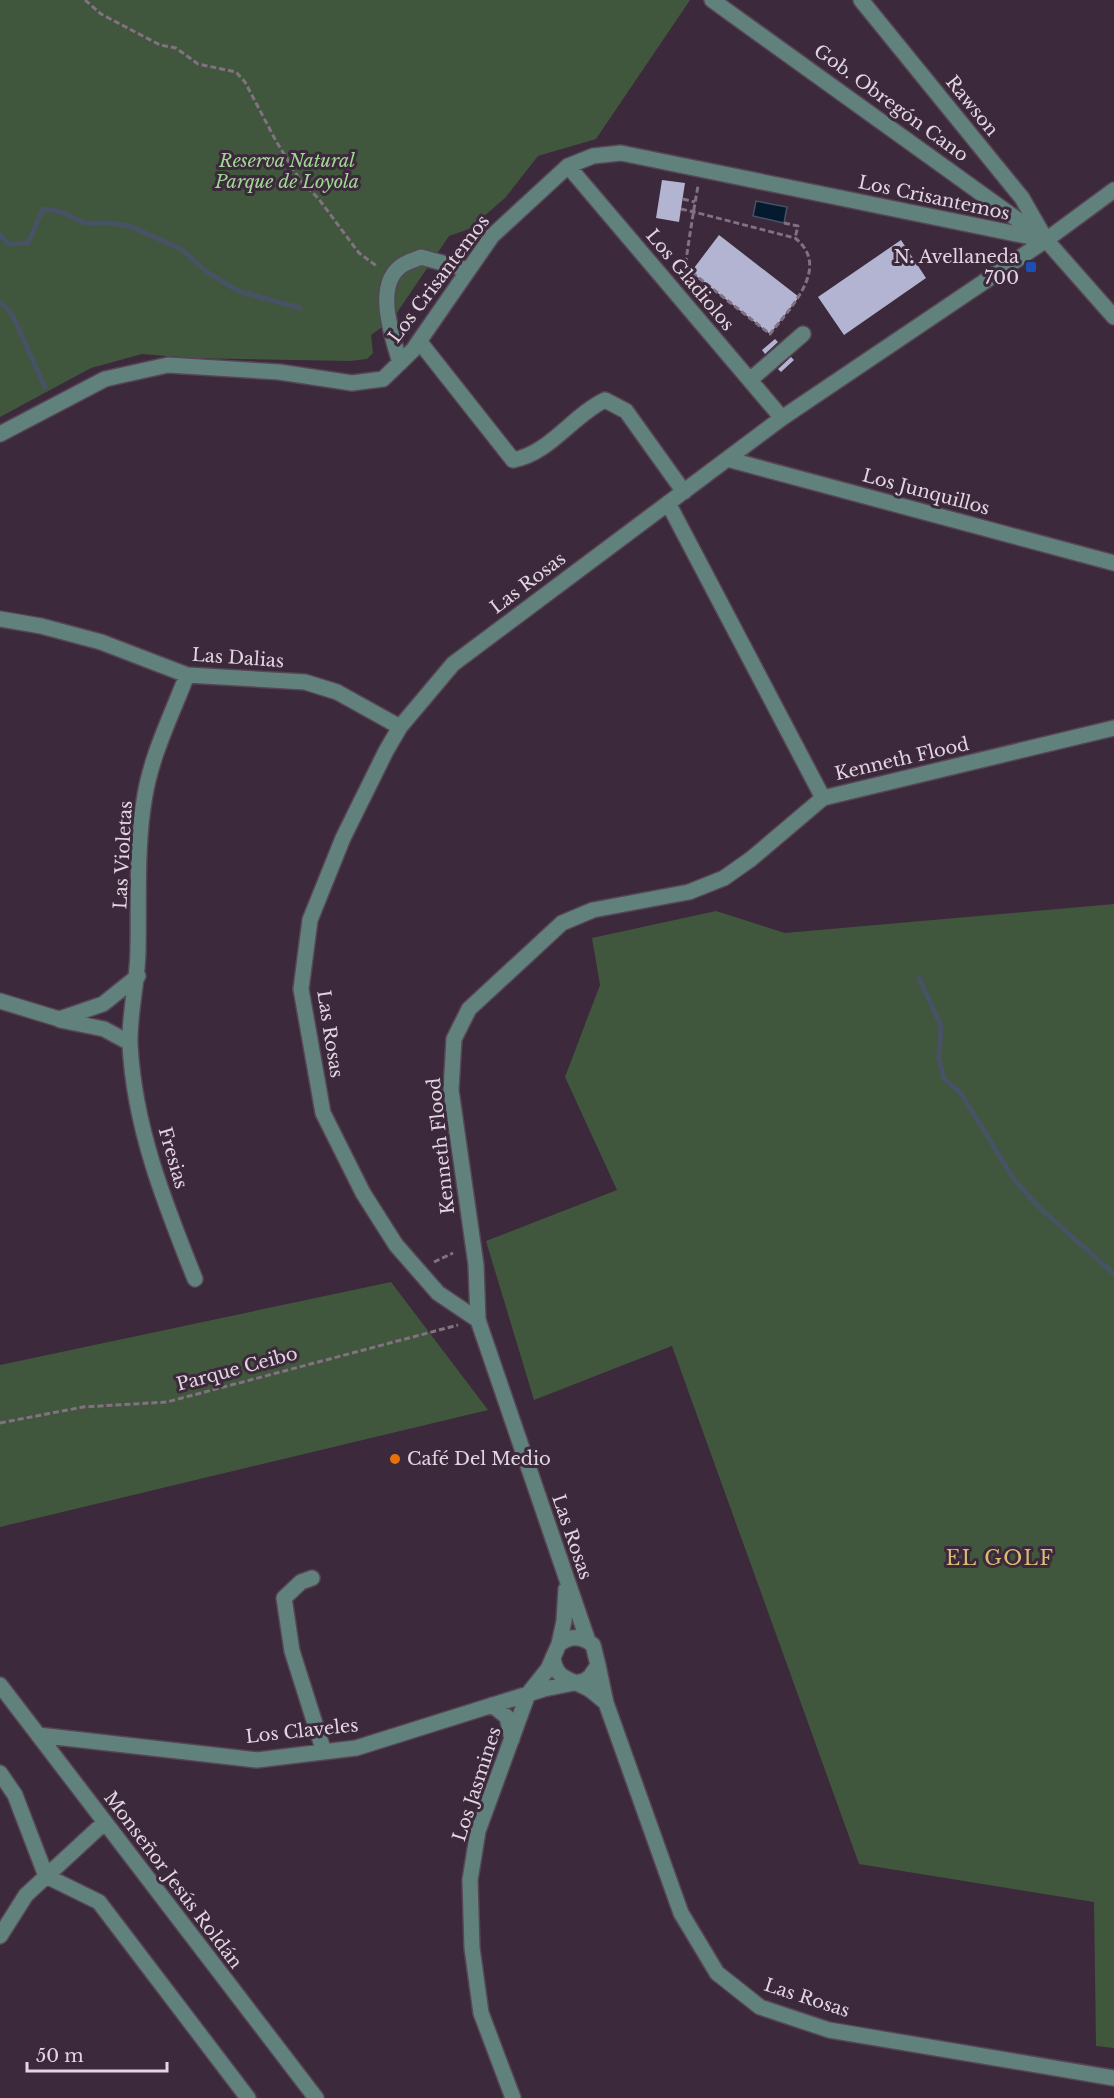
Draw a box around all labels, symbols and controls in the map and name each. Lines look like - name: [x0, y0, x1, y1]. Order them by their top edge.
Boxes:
- street label: Gob. Obregón Cano: [810, 40, 972, 166]
- street label: Rawson: [941, 71, 1003, 141]
- park label: Reserva Natural Parque de Loyola: [214, 150, 359, 193]
- street label: Los Crisantemos: [856, 171, 1012, 225]
- street label: Los Crisantemos: [384, 211, 494, 347]
- street label: Los Gladiolos: [641, 225, 739, 335]
- place label: N. Avellaneda 700: [894, 246, 1019, 289]
- marker: N. Avellaneda 700: [1024, 260, 1038, 274]
- street label: Los Junquillos: [860, 464, 992, 520]
- street label: Las Rosas: [486, 548, 570, 618]
- street label: Las Dalias: [191, 644, 285, 672]
- street label: Kenneth Flood: [833, 733, 971, 785]
- street label: Las Violetas: [109, 800, 137, 910]
- street label: Las Rosas: [312, 989, 348, 1079]
- street label: Kenneth Flood: [423, 1077, 459, 1215]
- street label: Fresias: [154, 1125, 192, 1191]
- street label: Parque Ceibo: [174, 1342, 300, 1396]
- place label: Café Del Medio: [407, 1448, 551, 1470]
- marker: Café Del Medio: [388, 1452, 402, 1466]
- street label: Las Rosas: [547, 1492, 597, 1582]
- district label: EL GOLF: [946, 1546, 1054, 1570]
- street label: Los Claveles: [244, 1714, 360, 1748]
- street label: Los Jasmines: [448, 1724, 506, 1844]
- street label: Monseñor Jesús Roldán: [99, 1787, 247, 1973]
- street label: Las Rosas: [762, 1974, 852, 2022]
- scale bar: [27, 2035, 166, 2073]
- text: 50 m: [36, 2045, 84, 2067]

